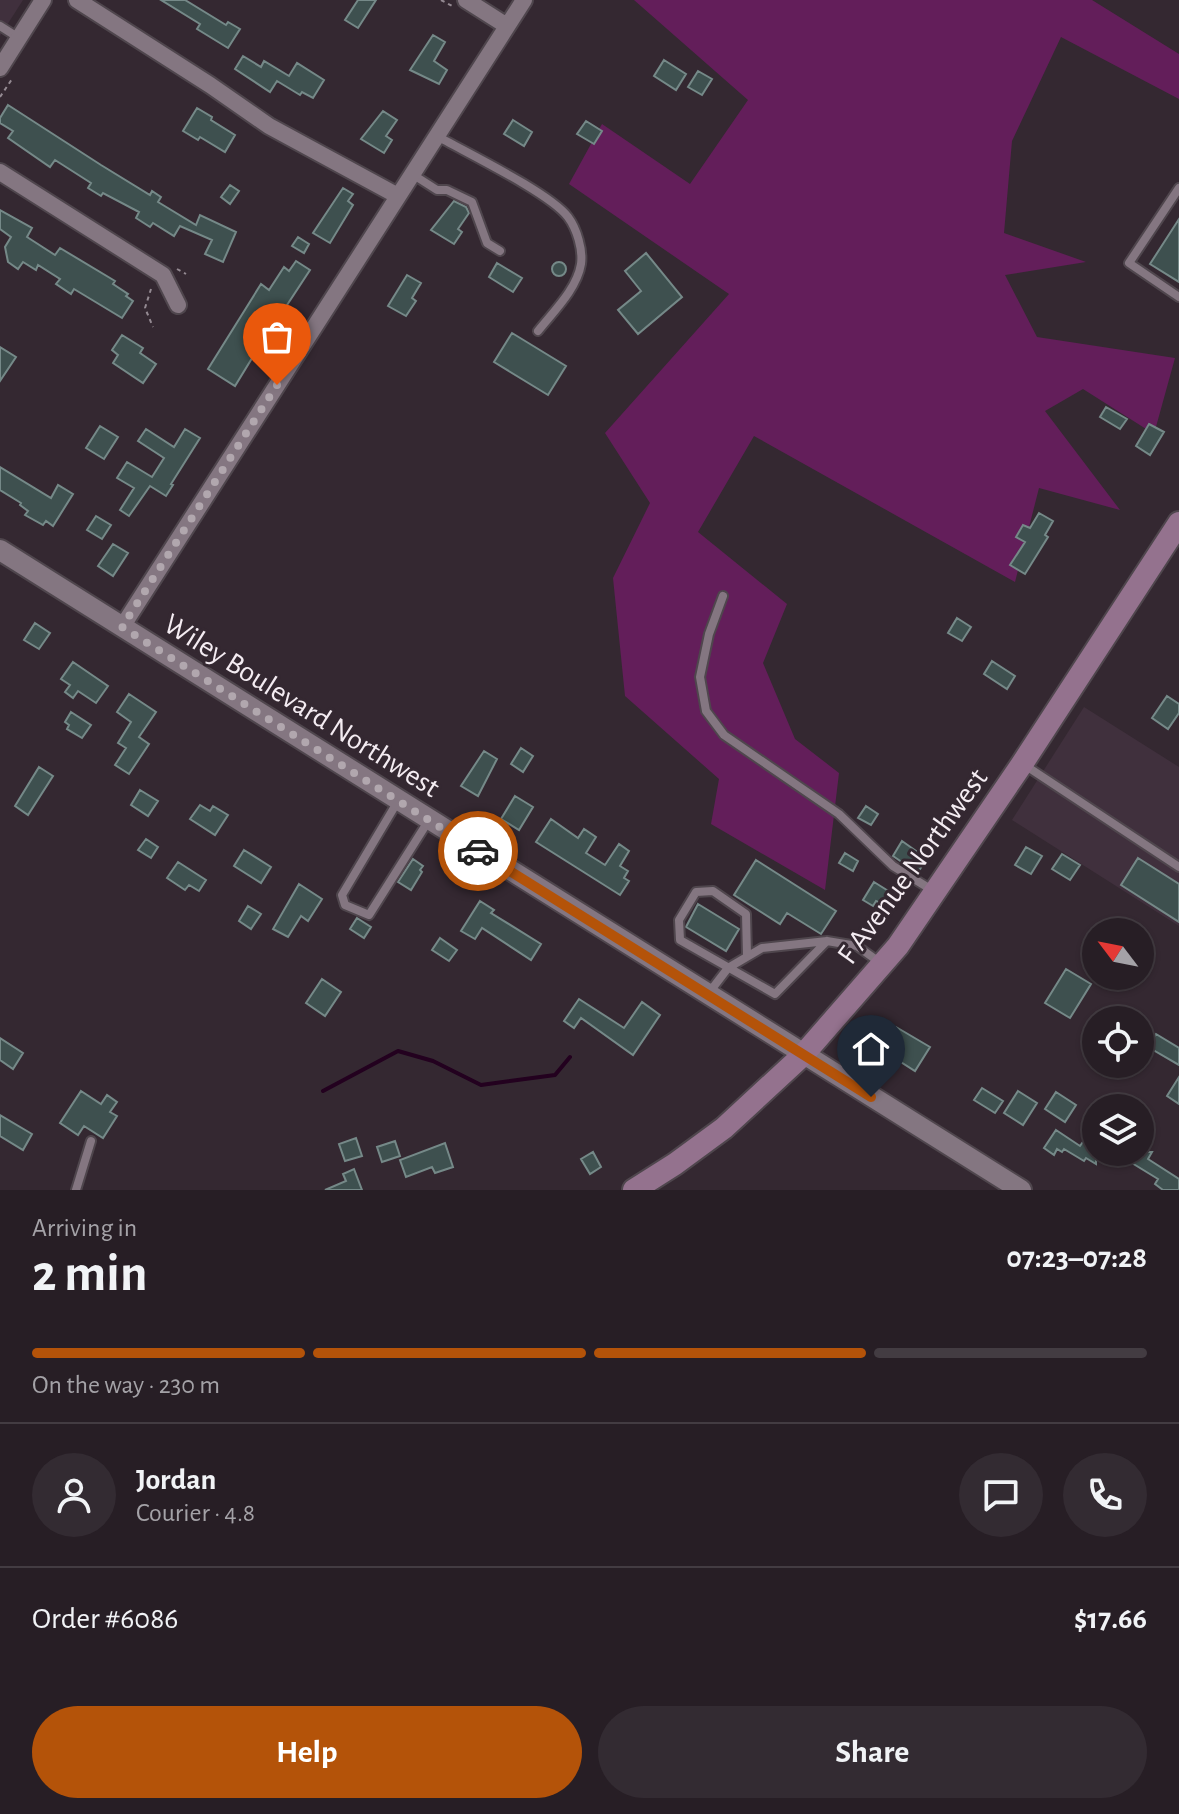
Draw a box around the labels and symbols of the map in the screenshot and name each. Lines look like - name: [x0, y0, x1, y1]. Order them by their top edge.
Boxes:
- pin: [243, 303, 311, 385]
- street label: Wiley Boulevard Northwest: [158, 609, 445, 803]
- street label: F Avenue Northwest: [832, 763, 994, 970]
- courier: [438, 811, 518, 891]
- north arrow: [1082, 918, 1154, 990]
- pin: [837, 1015, 905, 1097]

